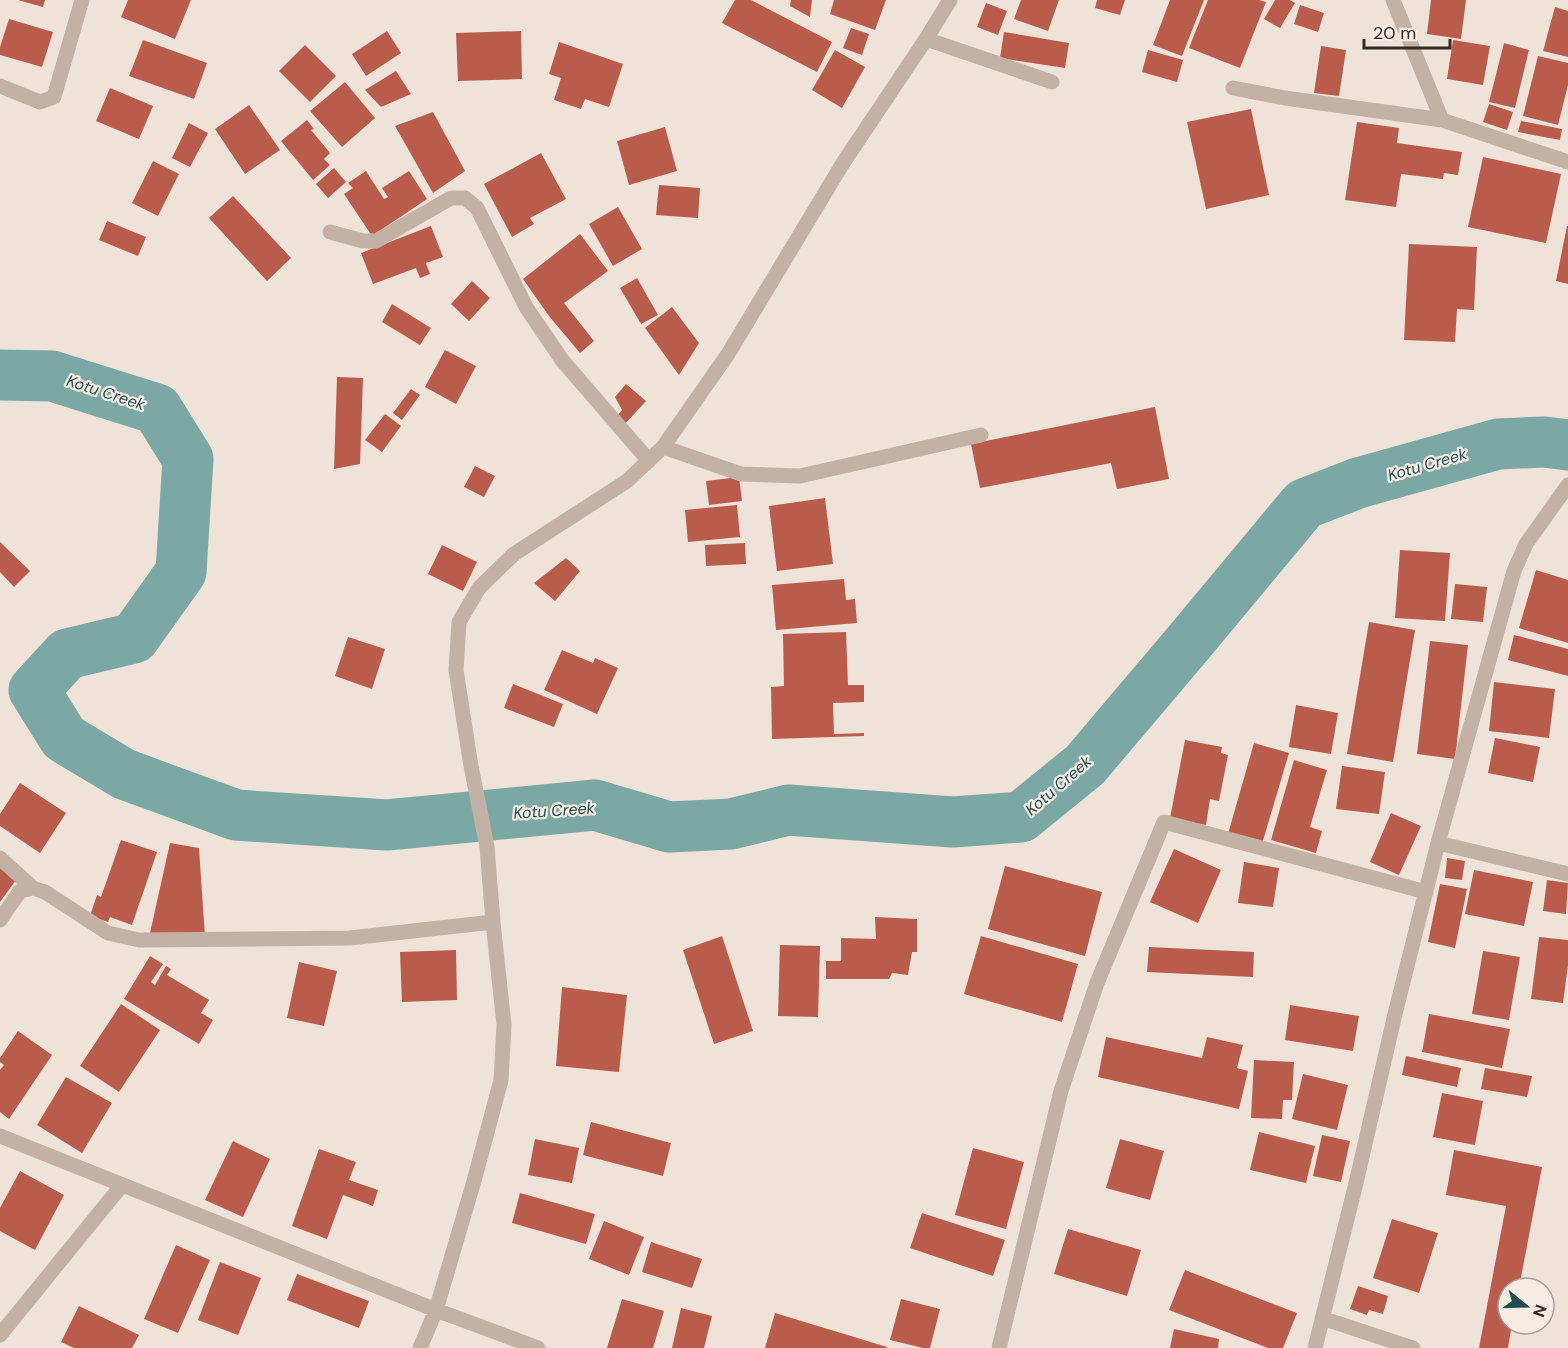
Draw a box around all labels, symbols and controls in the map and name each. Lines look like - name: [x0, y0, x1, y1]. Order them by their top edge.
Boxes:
- scale bar: [1364, 12, 1450, 50]
- text: 20 m: [1373, 21, 1416, 45]
- water label: Kotu Creek: [64, 370, 149, 415]
- water label: Kotu Creek: [1385, 443, 1470, 486]
- water label: Kotu Creek: [1021, 750, 1097, 820]
- water label: Kotu Creek: [513, 797, 596, 824]
- north arrow: [1496, 1276, 1556, 1336]
- text: N: [1528, 1302, 1552, 1320]

